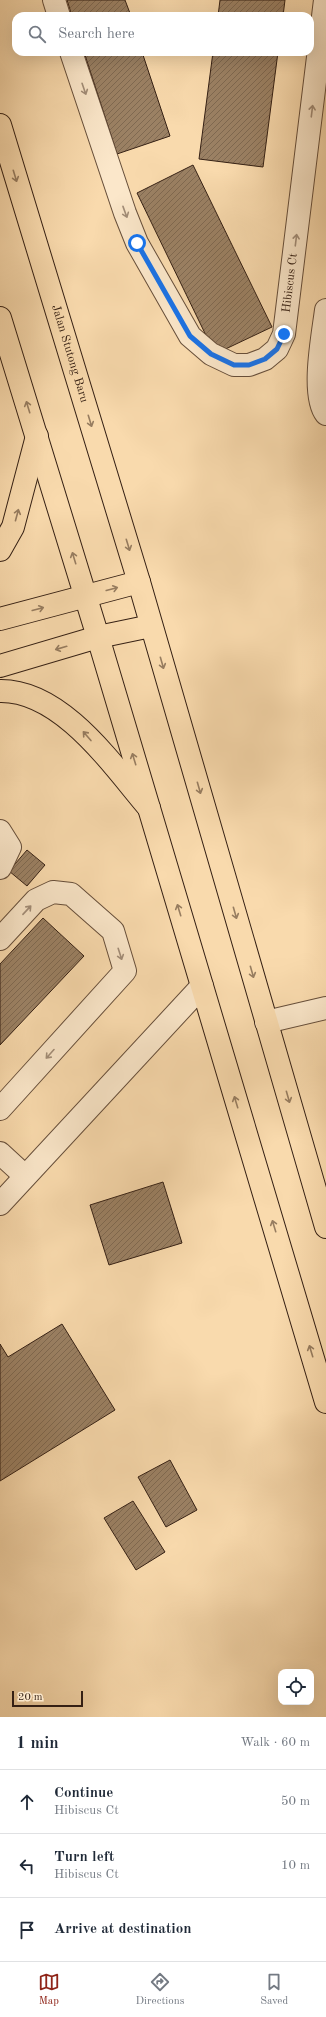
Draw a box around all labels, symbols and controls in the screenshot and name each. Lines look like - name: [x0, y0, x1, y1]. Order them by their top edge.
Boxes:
- search box: [12, 12, 314, 56]
- icon: search: [26, 23, 48, 45]
- text: Search here: [58, 27, 135, 42]
- one-way arrow: [80, 83, 88, 95]
- one-way arrow: [308, 105, 315, 118]
- one-way arrow: [12, 169, 19, 182]
- one-way arrow: [122, 206, 130, 218]
- route start: [128, 234, 146, 252]
- one-way arrow: [292, 234, 300, 247]
- street label: Hibiscus Ct: [281, 253, 300, 313]
- street label: Jalan Stutong Baru: [49, 303, 90, 405]
- route end: [275, 325, 293, 343]
- one-way arrow: [24, 401, 31, 414]
- one-way arrow: [87, 414, 94, 427]
- one-way arrow: [13, 509, 21, 522]
- one-way arrow: [125, 539, 132, 552]
- one-way arrow: [70, 552, 77, 565]
- one-way arrow: [105, 585, 118, 592]
- one-way arrow: [31, 604, 44, 612]
- one-way arrow: [54, 645, 67, 652]
- one-way arrow: [159, 657, 166, 670]
- one-way arrow: [82, 731, 91, 742]
- one-way arrow: [130, 752, 137, 765]
- one-way arrow: [195, 781, 203, 794]
- one-way arrow: [175, 904, 182, 917]
- one-way arrow: [22, 905, 32, 915]
- one-way arrow: [232, 906, 239, 919]
- one-way arrow: [117, 947, 124, 960]
- one-way arrow: [249, 966, 256, 979]
- one-way arrow: [46, 1049, 55, 1059]
- one-way arrow: [285, 1090, 292, 1103]
- one-way arrow: [232, 1095, 239, 1108]
- one-way arrow: [270, 1220, 277, 1233]
- one-way arrow: [307, 1344, 314, 1357]
- map controls: [278, 1669, 314, 1705]
- button: locate: [278, 1669, 314, 1705]
- scale bar: [12, 1689, 83, 1708]
- text: 20 m: [18, 1692, 43, 1703]
- text: 1 min: [16, 1735, 59, 1752]
- text: Walk · 60 m: [241, 1736, 310, 1749]
- text: Continue: [54, 1786, 113, 1801]
- icon: ahead: [16, 1791, 38, 1813]
- text: 50 m: [281, 1795, 310, 1808]
- text: Hibiscus Ct: [54, 1804, 119, 1817]
- text: Turn left: [54, 1850, 114, 1865]
- icon: left: [16, 1855, 38, 1877]
- text: 10 m: [281, 1859, 310, 1872]
- text: Hibiscus Ct: [54, 1868, 119, 1881]
- icon: arrive: [16, 1919, 38, 1941]
- text: Arrive at destination: [54, 1922, 192, 1937]
- tab: Map: [38, 1971, 60, 2009]
- tab: Directions: [136, 1971, 184, 2009]
- tab: Saved: [260, 1971, 288, 2009]

